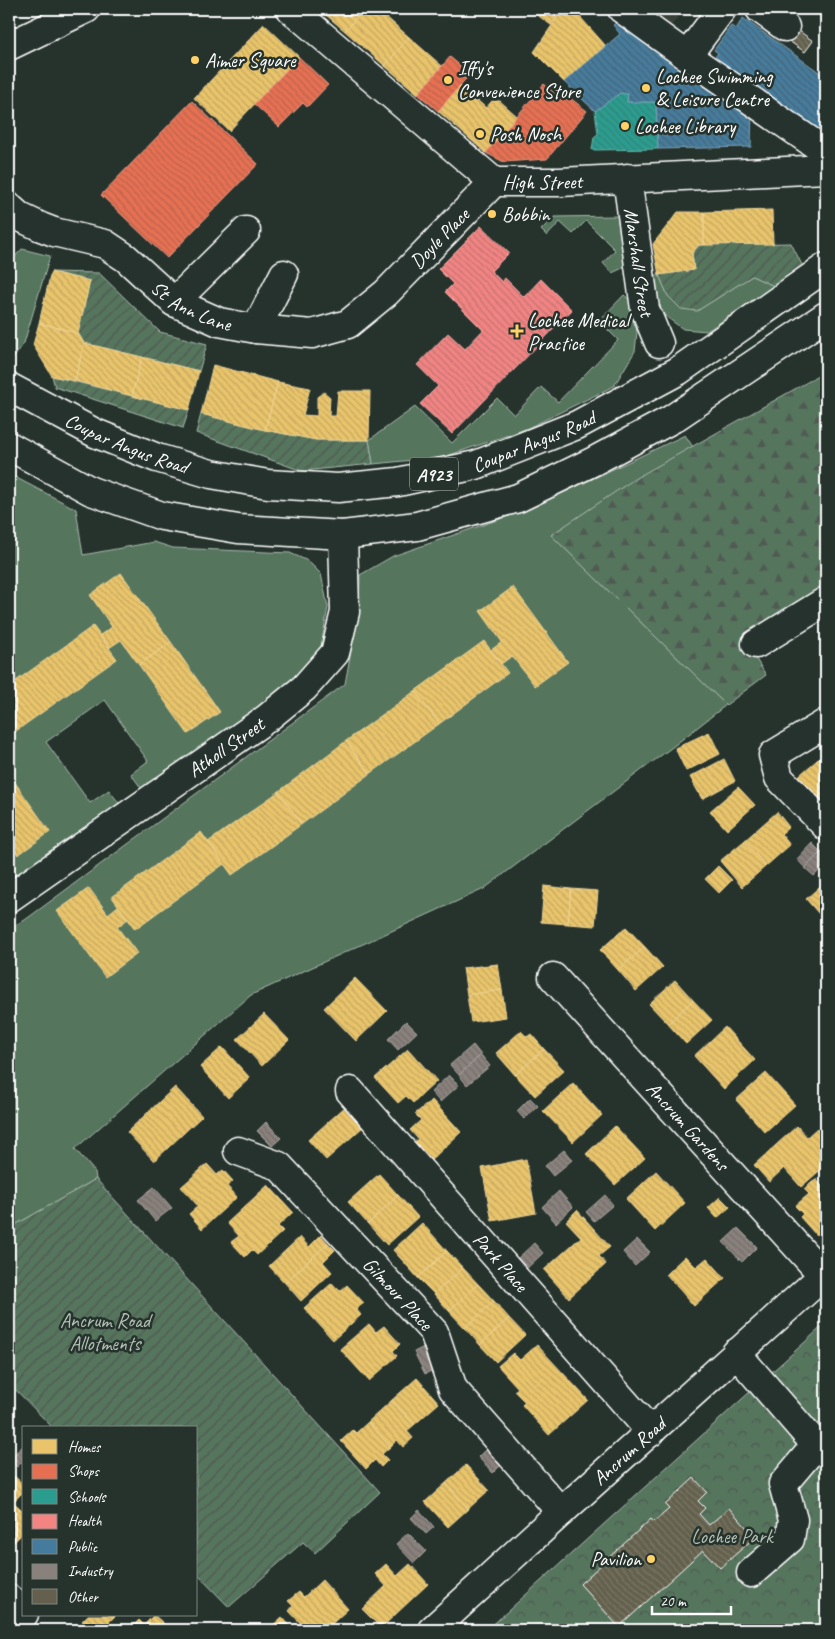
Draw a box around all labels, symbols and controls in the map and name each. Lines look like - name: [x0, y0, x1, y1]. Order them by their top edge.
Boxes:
- place label: Aimer Square: [205, 48, 297, 73]
- marker: Aimer Square: [189, 54, 201, 66]
- place label: Iffy's Convenience Store: [458, 56, 582, 104]
- place label: Lochee Swimming & Leisure Centre: [656, 64, 774, 112]
- marker: Iffy's Convenience Store: [442, 74, 454, 86]
- marker: Lochee Swimming & Leisure Centre: [640, 82, 652, 94]
- place label: Lochee Library: [635, 114, 737, 139]
- marker: Lochee Library: [619, 120, 631, 132]
- place label: Posh Nosh: [490, 122, 563, 147]
- marker: Posh Nosh: [474, 128, 486, 140]
- street label: High Street: [503, 169, 585, 195]
- street label: Doyle Place: [405, 202, 476, 274]
- place label: Bobbin: [502, 202, 551, 227]
- street label: Marshall Street: [618, 207, 660, 323]
- marker: Bobbin: [486, 208, 498, 220]
- street label: St Ann Lane: [146, 275, 234, 337]
- place label: Lochee Medical Practice: [528, 308, 632, 356]
- marker: Lochee Medical Practice: [510, 324, 524, 338]
- street label: Coupar Angus Road: [469, 404, 603, 478]
- street label: Coupar Angus Road: [61, 407, 194, 480]
- road number: A923: [410, 458, 458, 490]
- street label: Atholl Street: [183, 711, 271, 783]
- street label: Ancrum Gardens: [641, 1077, 736, 1178]
- street label: Park Place: [468, 1227, 534, 1298]
- street label: Gilmour Place: [357, 1252, 439, 1337]
- park label: Ancrum Road Allotments: [60, 1308, 153, 1356]
- street label: Ancrum Road: [587, 1410, 673, 1491]
- legend: [22, 1426, 198, 1616]
- text: Homes: [68, 1438, 102, 1457]
- text: Shops: [68, 1462, 101, 1481]
- text: Schools: [68, 1488, 107, 1507]
- text: Health: [68, 1512, 102, 1531]
- park label: Lochee Park: [691, 1524, 774, 1549]
- text: Public: [68, 1538, 98, 1557]
- place label: Pavilion: [591, 1547, 642, 1572]
- marker: Pavilion: [645, 1553, 657, 1565]
- text: Industry: [68, 1562, 115, 1581]
- scale bar: [652, 1584, 731, 1616]
- text: Other: [68, 1588, 99, 1607]
- text: 20 m: [660, 1592, 687, 1611]

